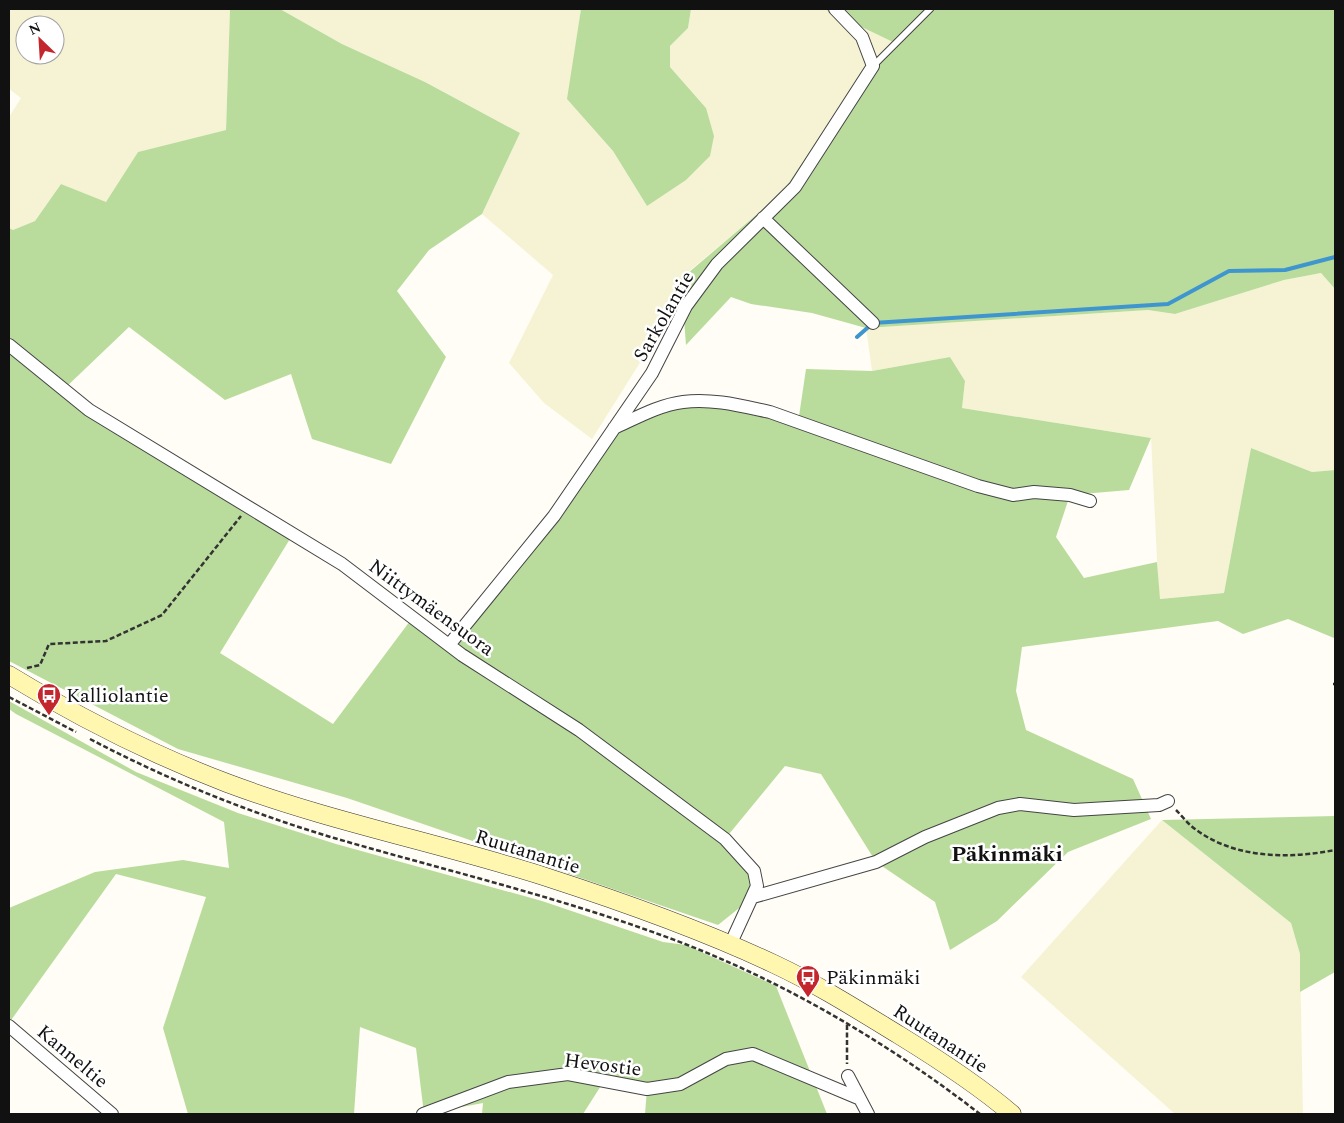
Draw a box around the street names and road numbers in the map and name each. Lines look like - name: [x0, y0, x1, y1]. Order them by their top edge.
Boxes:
- street label: Sarkolantie: [626, 265, 702, 368]
- street label: Niittymäensuora: [362, 552, 501, 664]
- street label: Ruutanantie: [471, 822, 584, 882]
- street label: Ruutanantie: [887, 997, 994, 1081]
- street label: Kanneltie: [30, 1018, 115, 1096]
- street label: Hevostie: [562, 1045, 643, 1085]

